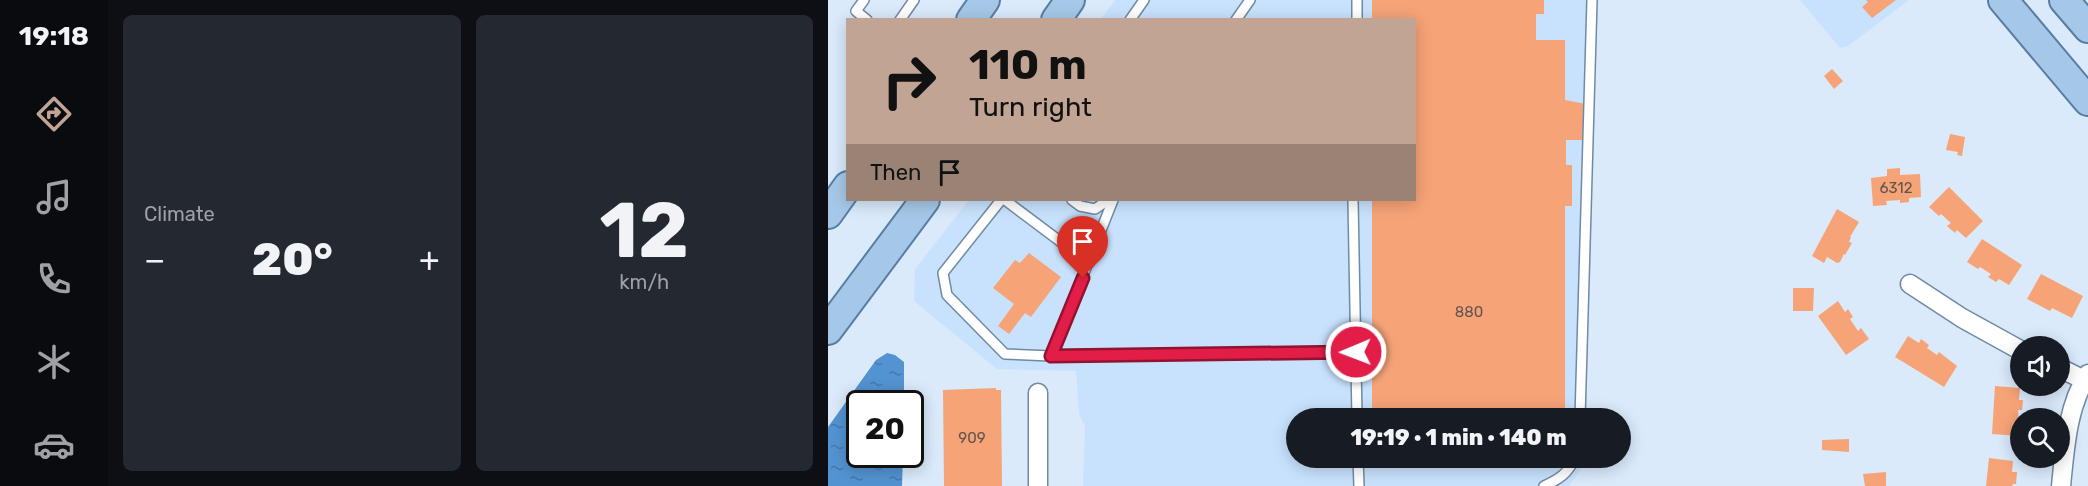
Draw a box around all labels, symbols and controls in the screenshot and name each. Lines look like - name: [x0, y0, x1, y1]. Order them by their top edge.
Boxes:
- text: 19:18: [19, 20, 89, 52]
- text: 110 m: [969, 40, 1087, 90]
- icon: right: [870, 42, 948, 120]
- text: Turn right: [969, 91, 1092, 123]
- icon: directions: [33, 93, 75, 135]
- icon: arrive: [933, 156, 966, 189]
- text: Then: [870, 159, 921, 186]
- icon: music: [33, 176, 75, 218]
- house number: 6312: [1879, 179, 1913, 197]
- text: 12: [600, 184, 689, 277]
- text: Climate: [144, 202, 215, 226]
- pin: [1057, 216, 1108, 278]
- icon: arrive: [1066, 225, 1099, 258]
- text: 20°: [252, 233, 333, 286]
- text: −: [144, 240, 165, 279]
- text: +: [419, 240, 440, 279]
- icon: phone: [33, 258, 75, 300]
- text: km/h: [619, 270, 669, 294]
- house number: 880: [1455, 303, 1483, 321]
- position arrow: [1324, 320, 1388, 384]
- map controls: [2010, 336, 2070, 468]
- button: sound: [2010, 336, 2070, 396]
- icon: climate: [33, 341, 75, 383]
- speed limit sign: 20: [846, 390, 924, 468]
- button: search: [2010, 408, 2070, 468]
- icon: car: [33, 424, 75, 466]
- text: 19:19 · 1 min · 140 m: [1350, 424, 1567, 451]
- house number: 909: [958, 429, 986, 447]

